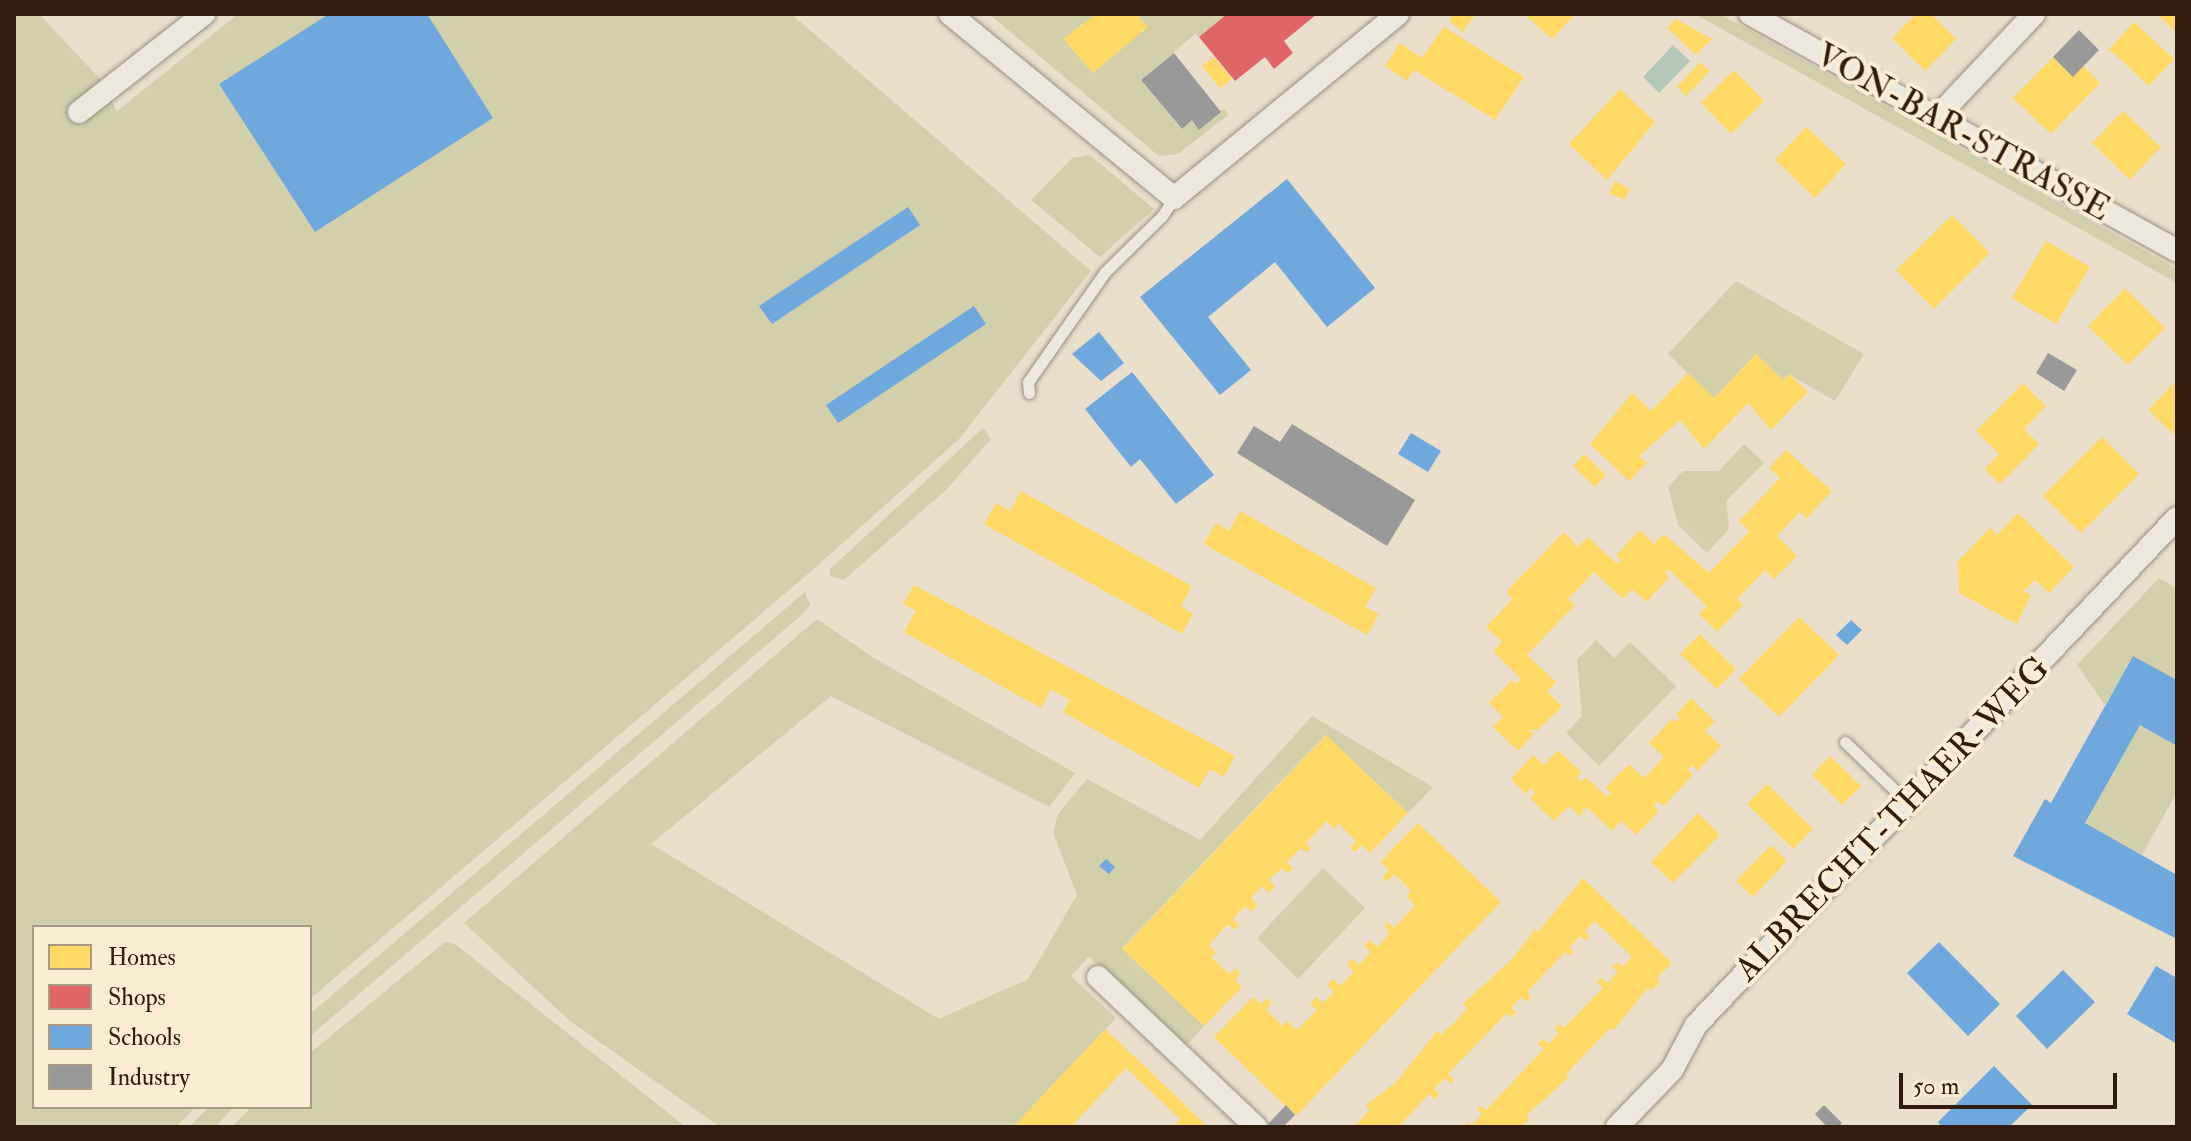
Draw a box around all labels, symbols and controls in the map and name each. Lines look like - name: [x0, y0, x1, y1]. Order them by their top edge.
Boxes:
- street label: VON-BAR-STRASSE: [1809, 34, 2117, 230]
- street label: ALBRECHT-THAER-WEG: [1726, 648, 2058, 990]
- legend: [32, 925, 312, 1109]
- text: Homes: [108, 942, 176, 973]
- text: Shops: [108, 982, 166, 1013]
- text: Schools: [108, 1022, 181, 1053]
- scale bar: [1903, 1057, 2121, 1107]
- text: Industry: [108, 1062, 190, 1093]
- text: 50 m: [1913, 1071, 1959, 1102]

